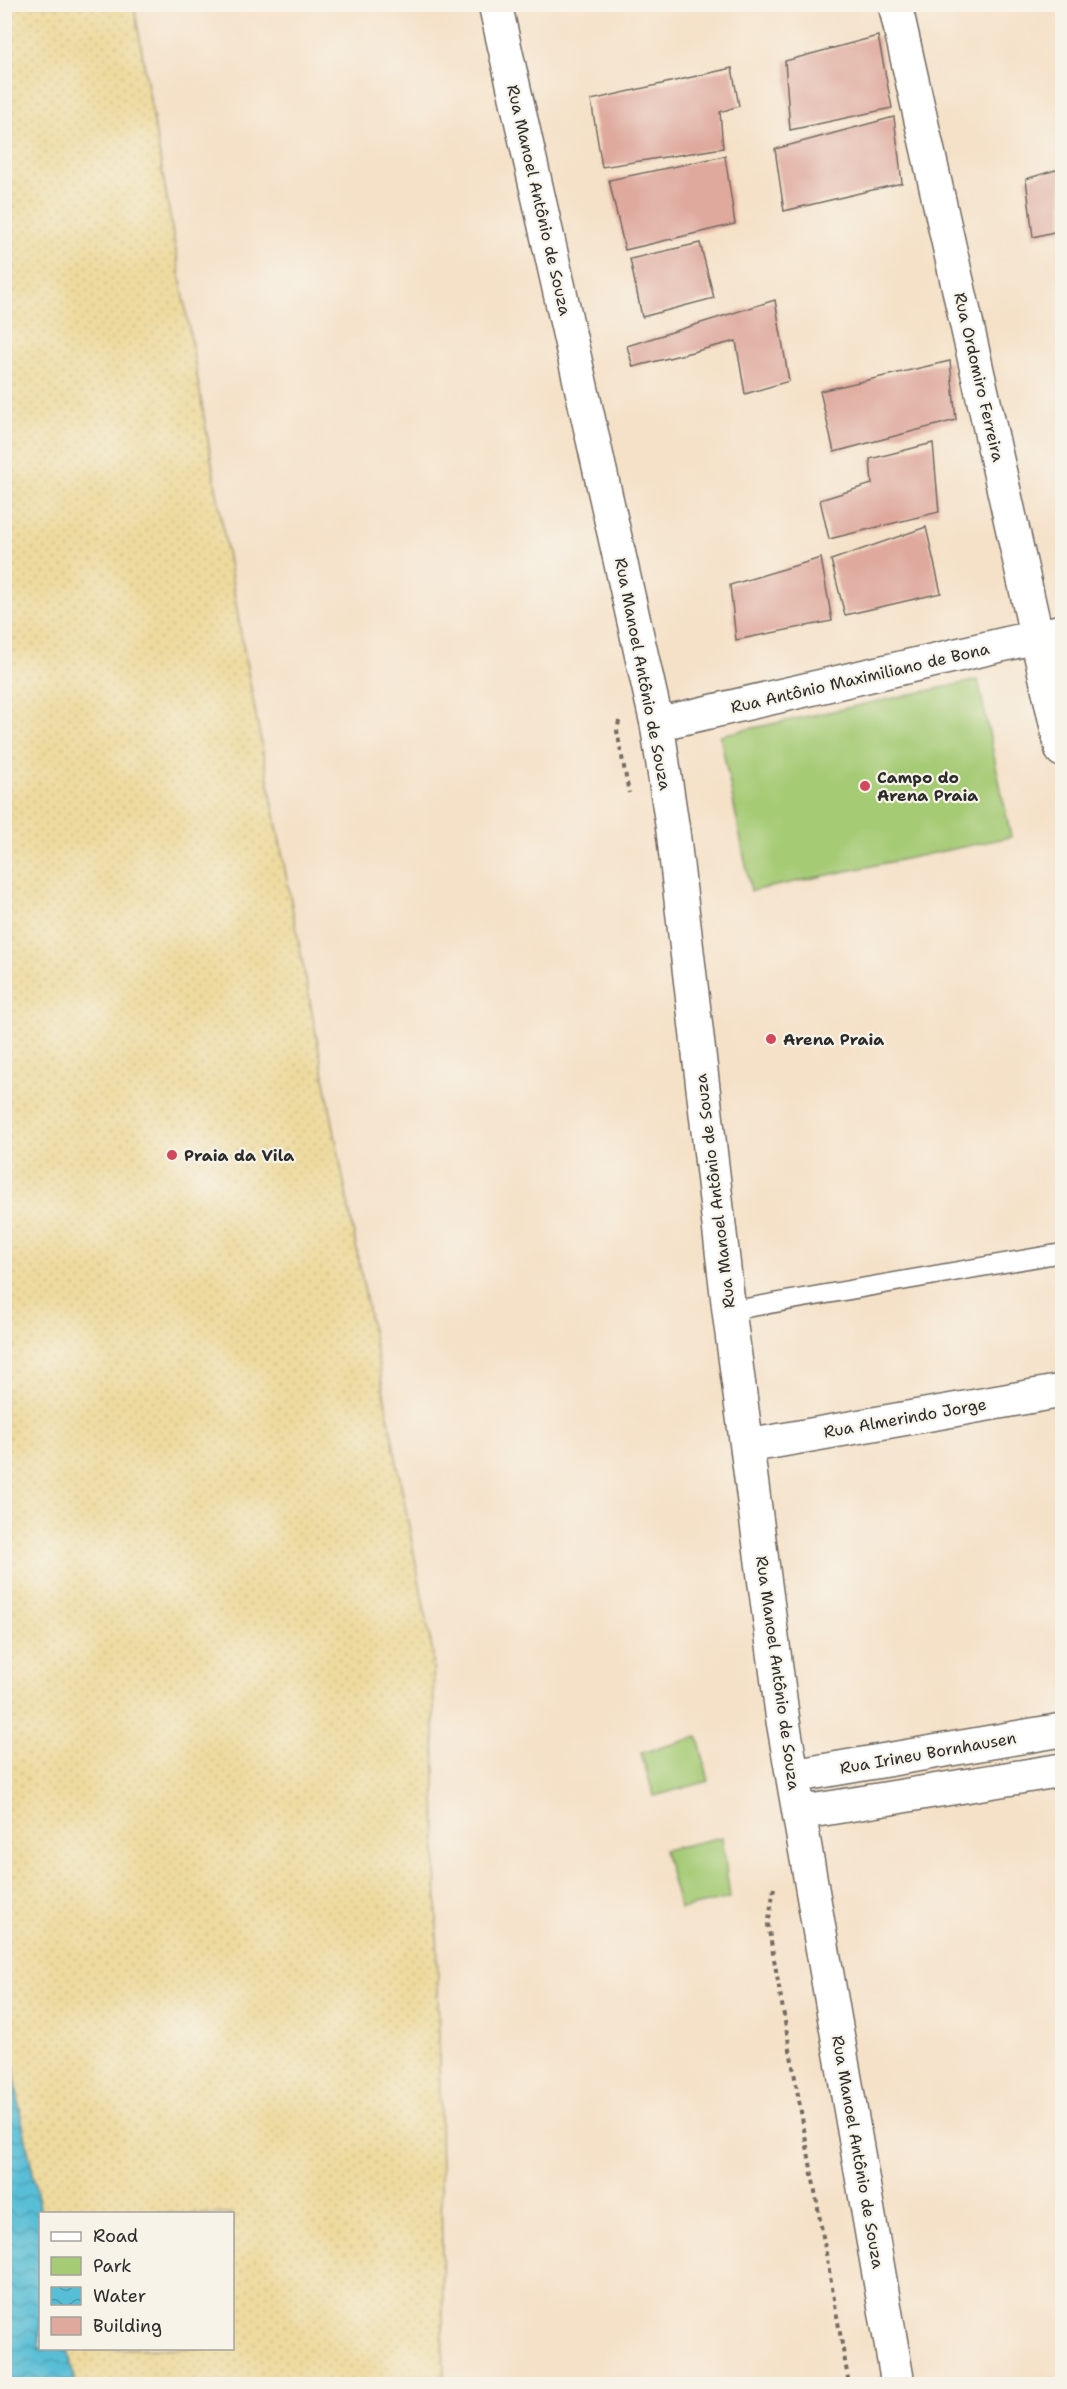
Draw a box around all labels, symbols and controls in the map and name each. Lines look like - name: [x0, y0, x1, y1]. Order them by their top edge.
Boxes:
- street label: Rua Manoel Antônio de Souza: [502, 83, 576, 318]
- street label: Rua Ordomiro Ferreira: [949, 290, 1009, 464]
- street label: Rua Manoel Antônio de Souza: [610, 556, 676, 792]
- street label: Rua Antônio Maximiliano de Bona: [729, 638, 991, 718]
- place label: Campo do Arena Praia: [877, 767, 978, 806]
- marker: Campo do Arena Praia: [858, 779, 872, 793]
- place label: Arena Praia: [783, 1029, 884, 1050]
- marker: Arena Praia: [764, 1032, 778, 1046]
- street label: Rua Manoel Antônio de Souza: [690, 1072, 740, 1310]
- place label: Praia da Vila: [184, 1145, 294, 1166]
- marker: Praia da Vila: [165, 1148, 179, 1162]
- street label: Rua Almerindo Jorge: [822, 1393, 988, 1443]
- street label: Rua Manoel Antônio de Souza: [751, 1555, 805, 1791]
- street label: Rua Irineu Bornhausen: [838, 1727, 1018, 1779]
- street label: Rua Manoel Antônio de Souza: [827, 2034, 889, 2270]
- legend: [39, 2212, 234, 2350]
- text: Road: [93, 2224, 138, 2248]
- text: Park: [93, 2254, 132, 2278]
- text: Water: [93, 2284, 146, 2308]
- text: Building: [93, 2314, 162, 2338]

